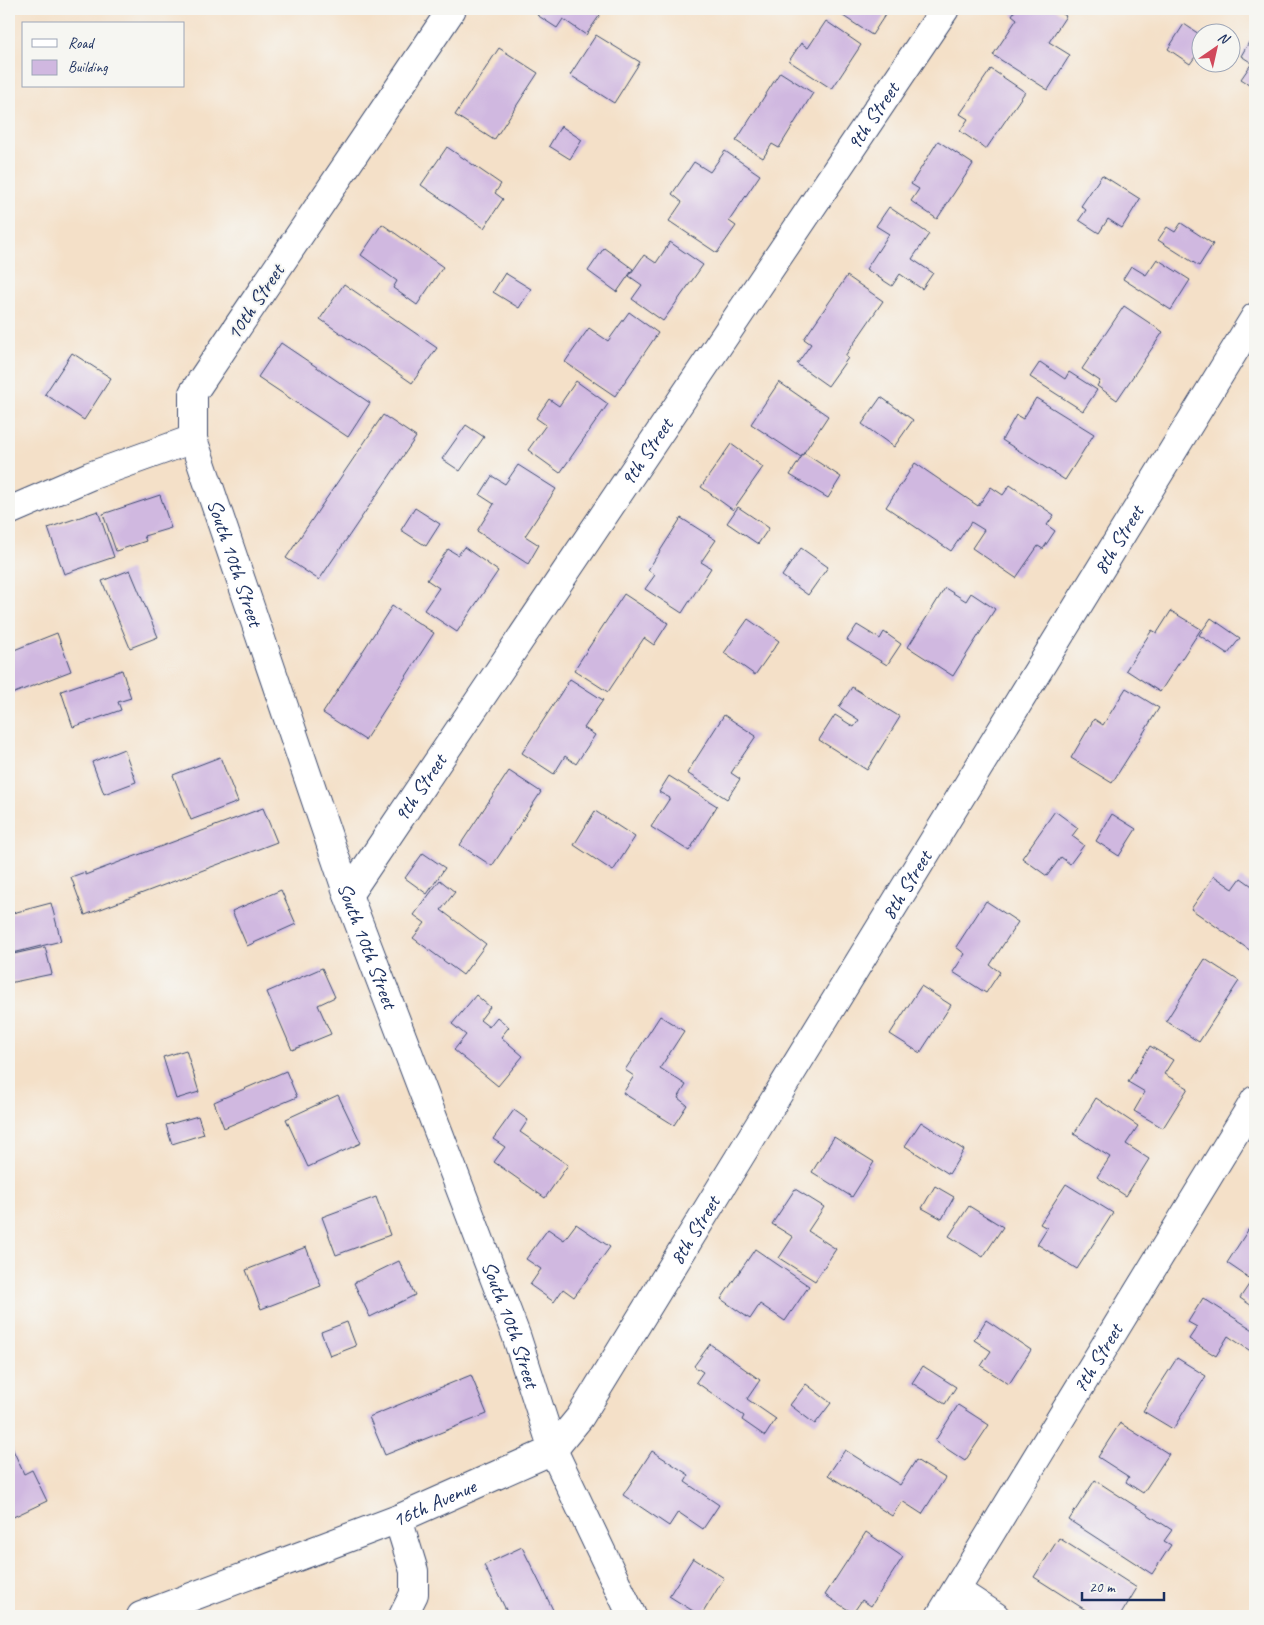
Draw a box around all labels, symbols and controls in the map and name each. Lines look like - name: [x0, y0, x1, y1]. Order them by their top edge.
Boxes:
- legend: [22, 22, 185, 88]
- north arrow: [1192, 22, 1242, 72]
- text: N: [1215, 28, 1233, 48]
- text: Road: [68, 34, 95, 53]
- text: Building: [68, 58, 108, 77]
- street label: 9th Street: [841, 76, 906, 155]
- street label: 10th Street: [220, 257, 291, 345]
- street label: 9th Street: [614, 412, 680, 491]
- street label: South 10th Street: [201, 496, 269, 632]
- street label: 8th Street: [1087, 499, 1150, 579]
- street label: 9th Street: [388, 747, 453, 827]
- street label: 8th Street: [875, 844, 938, 925]
- street label: South 10th Street: [332, 879, 404, 1014]
- street label: 8th Street: [663, 1189, 727, 1270]
- street label: South 10th Street: [476, 1257, 546, 1393]
- street label: 7th Street: [1066, 1317, 1129, 1398]
- street label: 16th Avenue: [389, 1473, 481, 1533]
- scale bar: [1082, 1570, 1164, 1602]
- text: 20 m: [1089, 1578, 1116, 1597]

